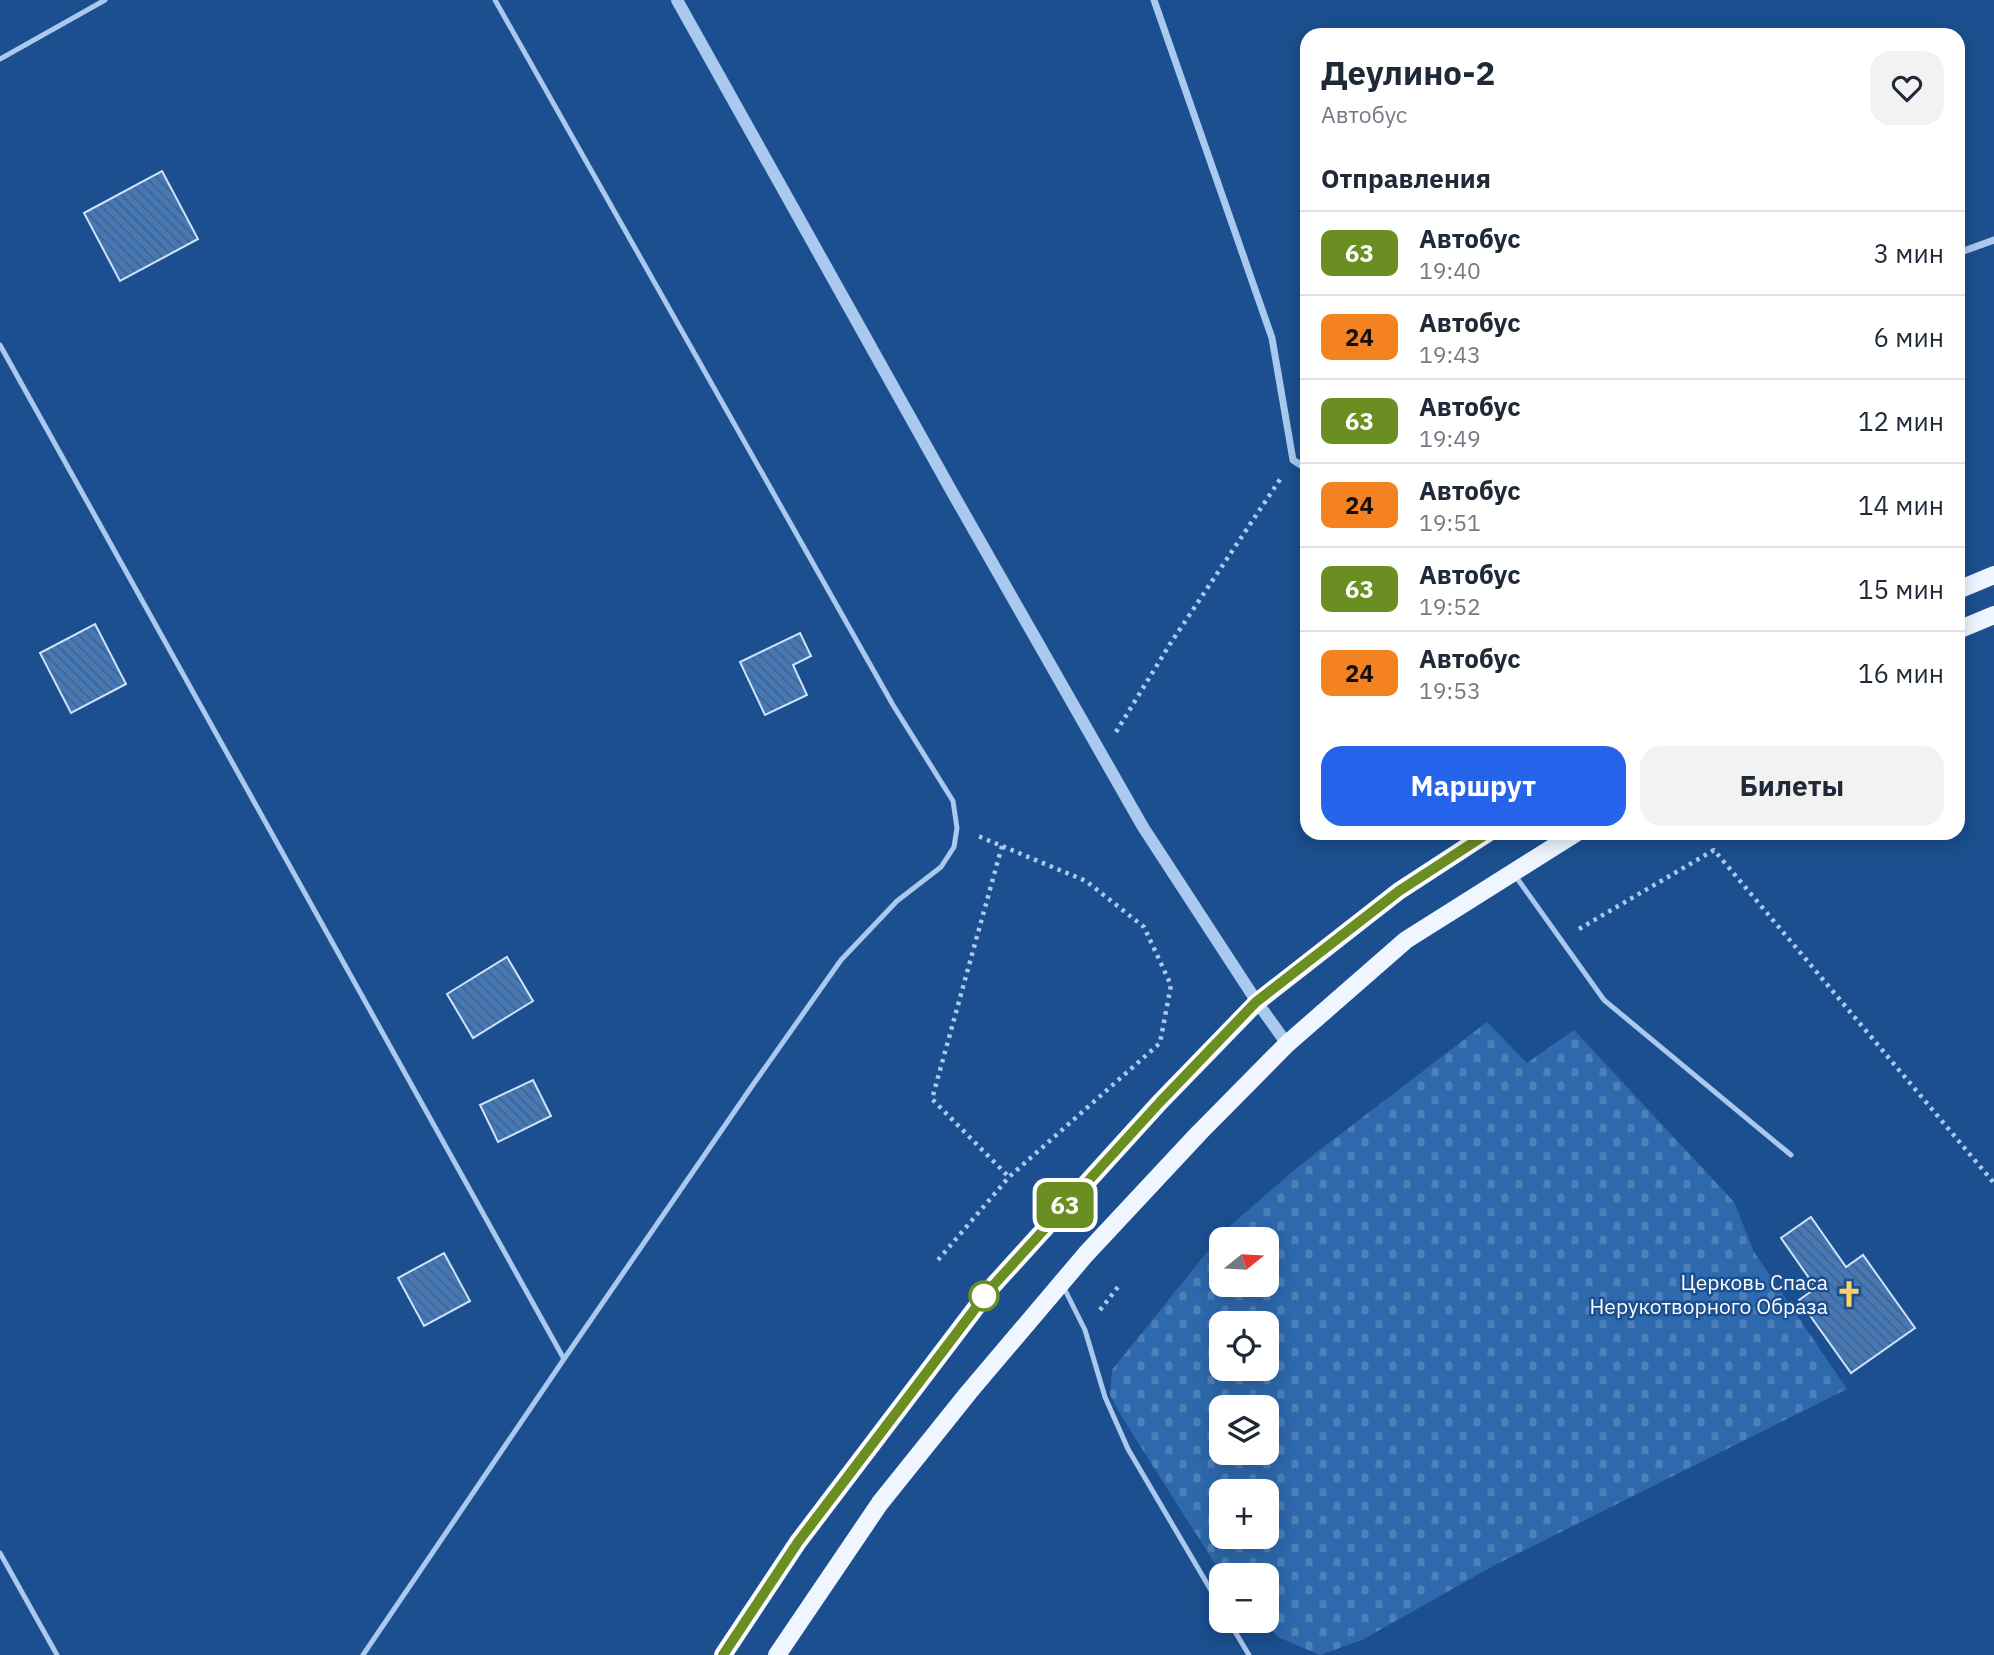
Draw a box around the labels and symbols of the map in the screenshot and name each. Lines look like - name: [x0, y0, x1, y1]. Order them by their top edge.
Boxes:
- line badge: 63: [1034, 1182, 1096, 1228]
- north arrow: [1209, 1227, 1279, 1297]
- place label: Церковь Спаса Нерукотворного Образа: [1590, 1268, 1828, 1320]
- church icon: Церковь Спаса Нерукотворного Образа: [1834, 1279, 1864, 1309]
- unlabelled marker: [969, 1281, 999, 1311]

